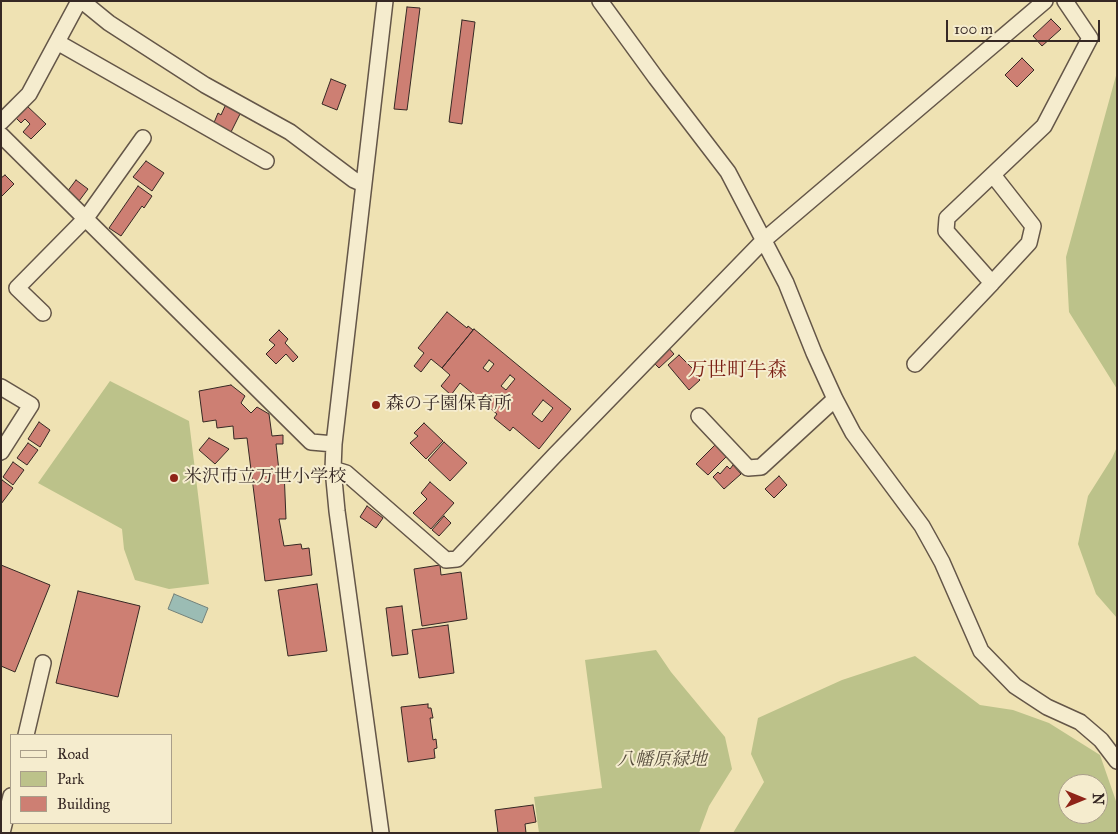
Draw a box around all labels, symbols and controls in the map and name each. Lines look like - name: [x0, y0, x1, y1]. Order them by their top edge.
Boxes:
- scale bar: [948, 10, 1102, 42]
- text: 100 m: [954, 20, 993, 38]
- district label: 万世町牛森: [687, 359, 787, 383]
- place label: 森の子園保育所: [386, 394, 512, 416]
- marker: 森の子園保育所: [370, 399, 382, 411]
- place label: 米沢市立万世小学校: [184, 467, 346, 489]
- marker: 米沢市立万世小学校: [168, 472, 180, 484]
- legend: [10, 734, 172, 824]
- text: Road: [57, 745, 89, 763]
- park label: 八幡原緑地: [617, 750, 707, 772]
- text: Park: [57, 770, 84, 788]
- north arrow: [1058, 774, 1108, 824]
- text: N: [1089, 793, 1106, 805]
- text: Building: [57, 795, 110, 813]

